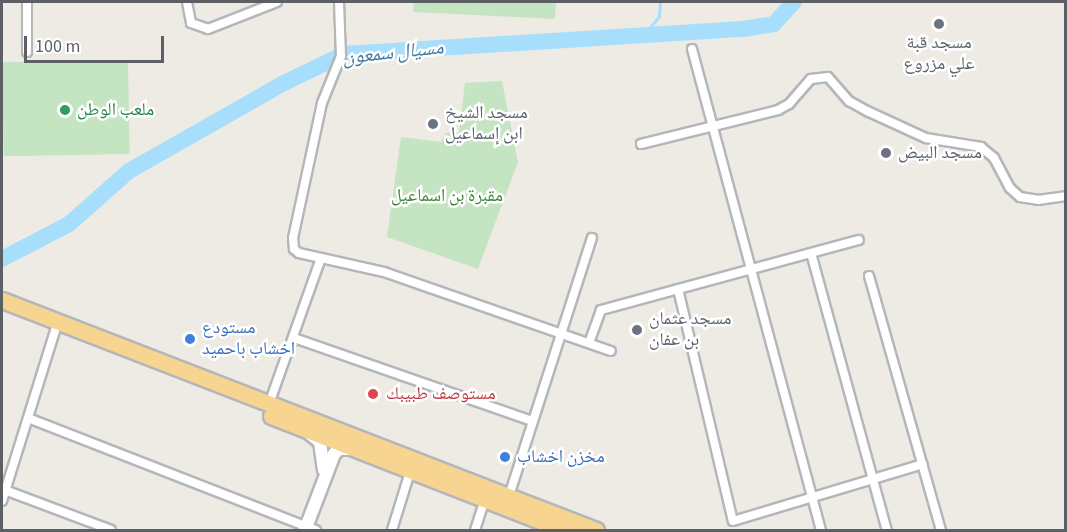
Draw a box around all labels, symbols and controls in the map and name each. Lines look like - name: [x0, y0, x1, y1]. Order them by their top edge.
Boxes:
- marker: مسجد قبة علي مزروع: [932, 17, 946, 31]
- scale bar: [27, 24, 166, 62]
- place label: مسجد قبة علي مزروع: [903, 33, 975, 76]
- text: 100 m: [35, 34, 80, 59]
- water label: مسيال سمعون: [341, 36, 445, 70]
- place label: ملعب الوطن: [77, 99, 154, 121]
- marker: ملعب الوطن: [58, 103, 72, 117]
- place label: مسجد الشيخ ابن إسماعيل: [445, 103, 528, 146]
- marker: مسجد الشيخ ابن إسماعيل: [426, 117, 440, 131]
- place label: مسجد البيض: [898, 142, 982, 164]
- marker: مسجد البيض: [879, 146, 893, 160]
- park label: مقبرة بن اسماعيل: [391, 185, 503, 207]
- place label: مسجد عثمان بن عفان: [649, 309, 731, 352]
- place label: مستودع اخشاب باحميد: [202, 318, 295, 360]
- marker: مسجد عثمان بن عفان: [630, 323, 644, 337]
- marker: مستودع اخشاب باحميد: [183, 332, 197, 346]
- place label: مستوصف طبيبك: [386, 383, 496, 405]
- marker: مستوصف طبيبك: [364, 385, 382, 403]
- place label: مخزن اخشاب: [517, 446, 605, 468]
- marker: مخزن اخشاب: [498, 450, 512, 464]

